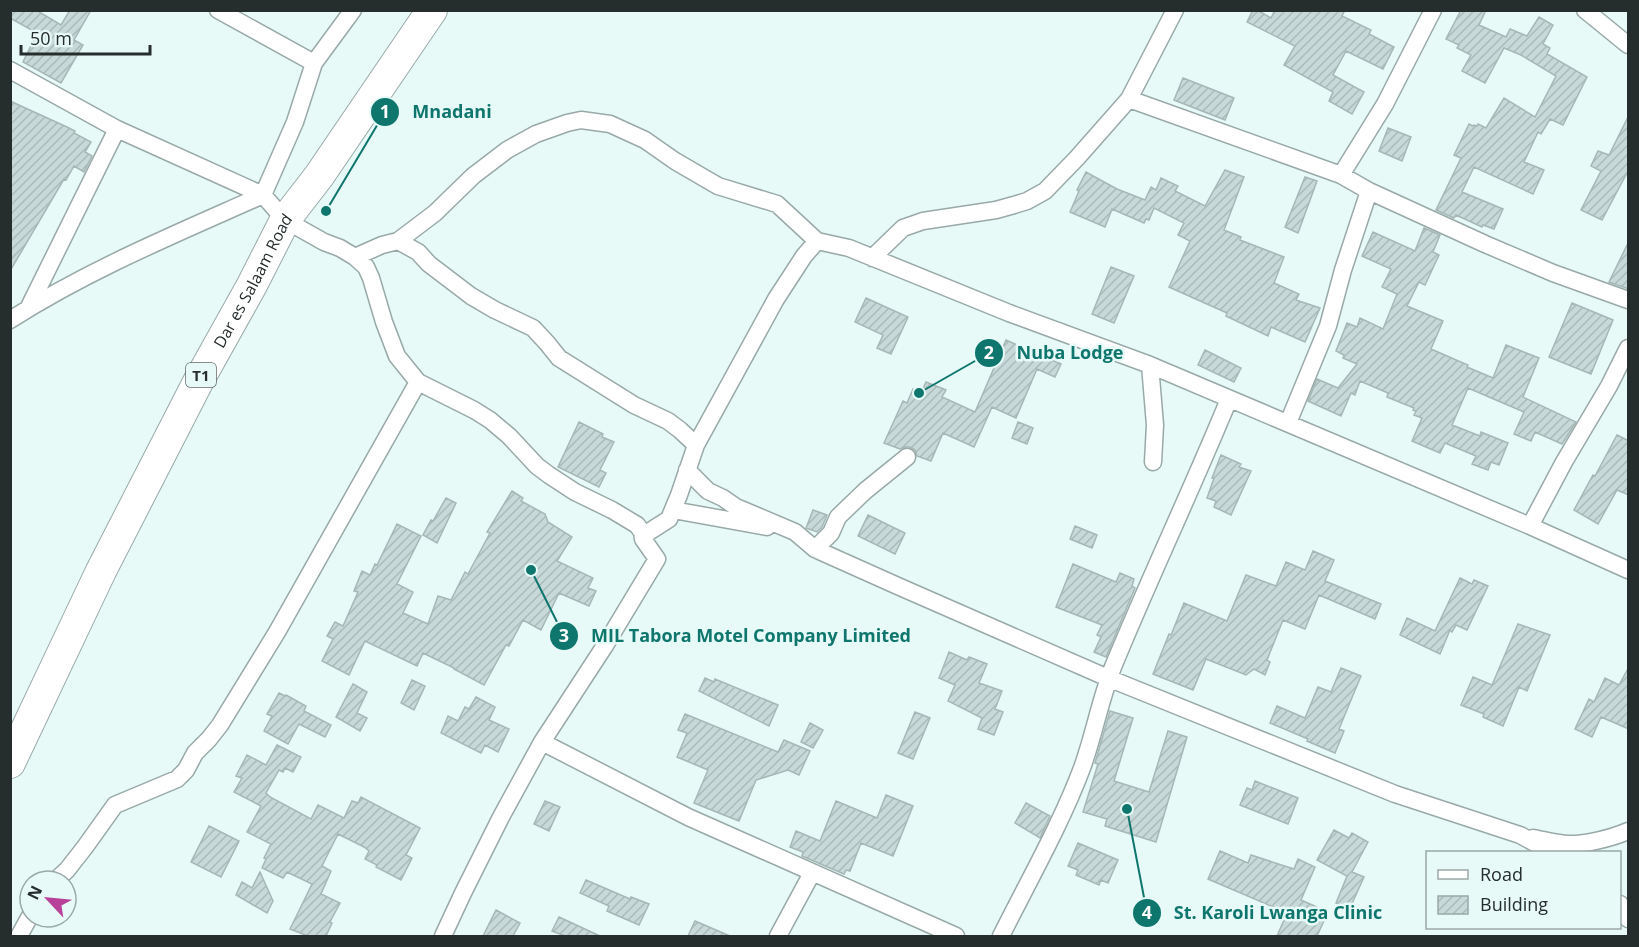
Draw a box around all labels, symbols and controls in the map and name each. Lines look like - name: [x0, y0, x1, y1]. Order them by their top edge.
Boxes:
- scale bar: [21, 18, 150, 56]
- text: 50 m: [30, 26, 72, 50]
- callout: Mnadani: [370, 94, 503, 130]
- text: 1: [380, 99, 390, 123]
- text: Mnadani: [412, 99, 492, 123]
- street label: Dar es Salaam Road: [208, 209, 297, 352]
- callout: Nuba Lodge: [974, 335, 1135, 371]
- text: 2: [984, 340, 994, 364]
- text: Nuba Lodge: [1017, 340, 1123, 364]
- road number: T1: [186, 363, 216, 387]
- callout: MIL Tabora Motel Company Limited: [549, 618, 923, 654]
- text: 3: [559, 623, 569, 647]
- text: MIL Tabora Motel Company Limited: [591, 623, 911, 647]
- legend: [1426, 851, 1621, 929]
- text: Road: [1480, 862, 1523, 886]
- north arrow: [18, 869, 78, 929]
- text: N: [22, 882, 47, 903]
- text: Building: [1480, 892, 1548, 916]
- callout: St. Karoli Lwanga Clinic: [1132, 895, 1394, 931]
- text: 4: [1142, 900, 1152, 924]
- text: St. Karoli Lwanga Clinic: [1174, 900, 1382, 924]

